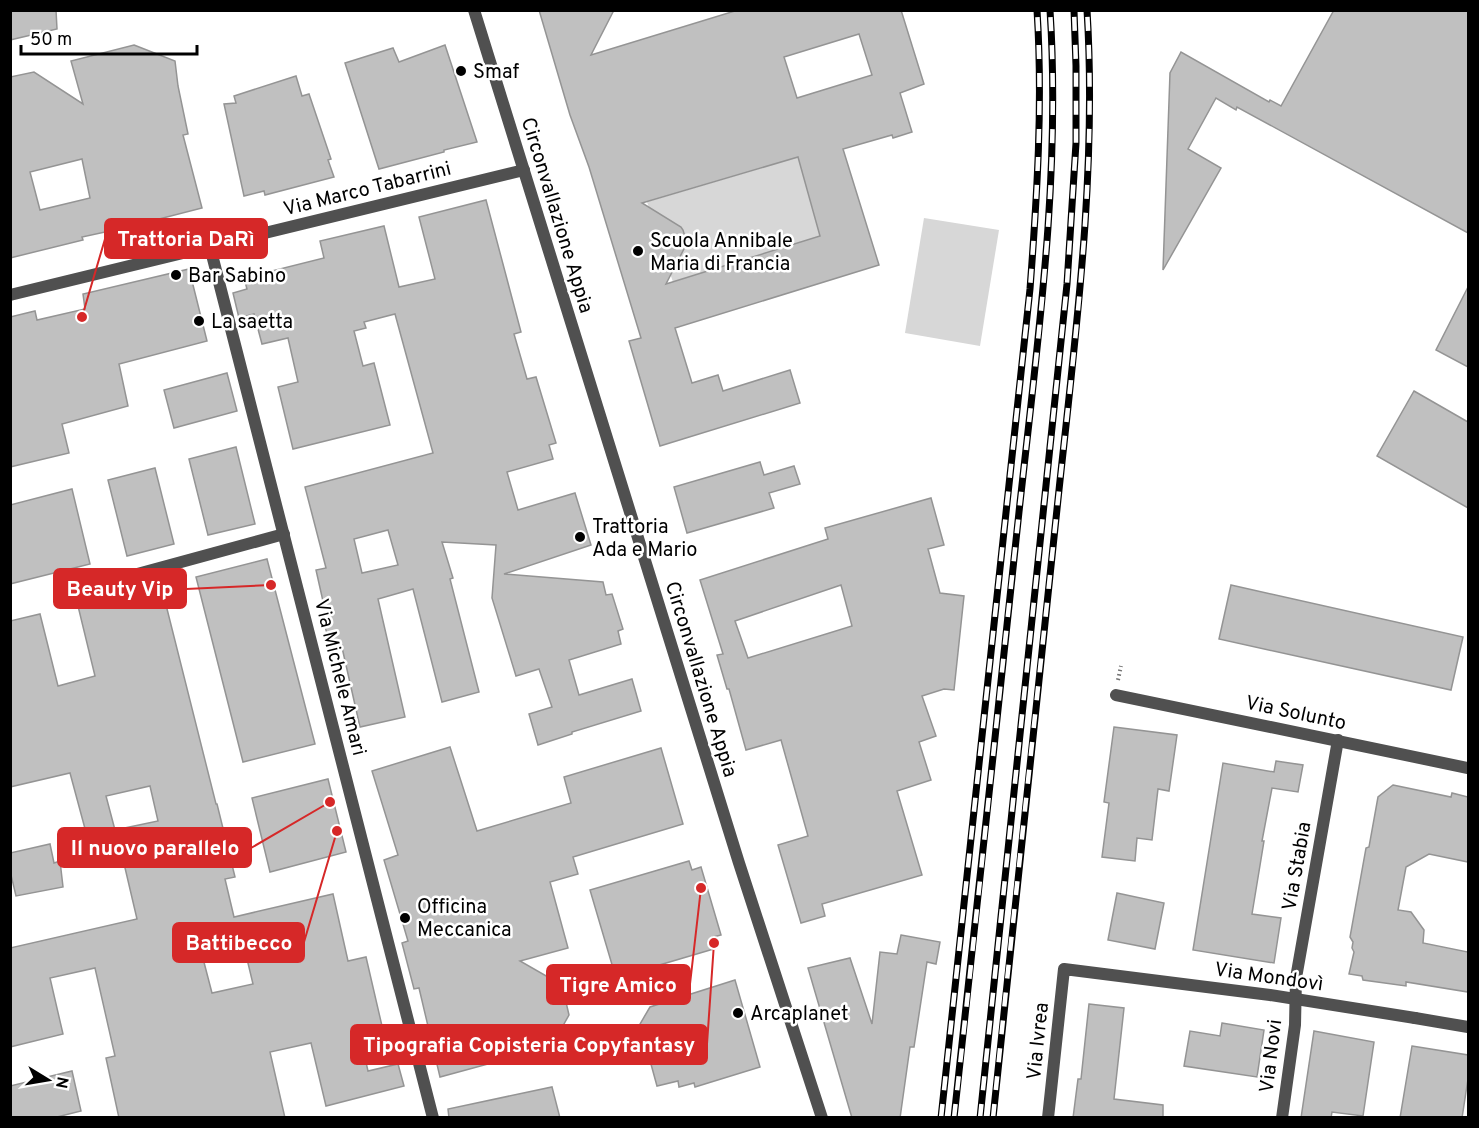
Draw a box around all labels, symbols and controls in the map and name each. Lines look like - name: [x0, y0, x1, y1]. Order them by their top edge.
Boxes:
- scale bar: [21, 18, 196, 56]
- text: 50 m: [30, 29, 72, 52]
- place label: Smaf: [473, 60, 520, 86]
- marker: Smaf: [454, 64, 468, 78]
- street label: Circonvallazione Appia: [514, 115, 598, 317]
- street label: Via Marco Tabarrini: [281, 157, 454, 223]
- callout: Trattoria DaRì: [105, 219, 267, 258]
- text: Trattoria DaRì: [117, 227, 255, 254]
- place label: Scuola Annibale Maria di Francia: [650, 229, 793, 278]
- marker: Scuola Annibale Maria di Francia: [631, 244, 645, 258]
- place label: Bar Sabino: [188, 264, 286, 290]
- marker: Bar Sabino: [169, 268, 183, 282]
- place label: La saetta: [211, 310, 293, 336]
- marker: La saetta: [192, 314, 206, 328]
- place label: Trattoria Ada e Mario: [592, 515, 697, 564]
- marker: Trattoria Ada e Mario: [573, 530, 587, 544]
- callout: Beauty Vip: [54, 569, 186, 608]
- text: Beauty Vip: [67, 577, 173, 604]
- street label: Circonvallazione Appia: [658, 579, 742, 781]
- street label: Via Michele Amari: [307, 596, 371, 759]
- street label: Via Solunto: [1243, 691, 1348, 737]
- street label: Via Stabia: [1277, 820, 1319, 913]
- callout: Il nuovo parallelo: [58, 828, 251, 867]
- text: Il nuovo parallelo: [71, 836, 239, 863]
- place label: Officina Meccanica: [417, 895, 512, 944]
- marker: Officina Meccanica: [398, 911, 412, 925]
- callout: Battibecco: [173, 923, 304, 962]
- text: Battibecco: [185, 931, 293, 958]
- street label: Via Mondovì: [1213, 957, 1325, 998]
- callout: Tigre Amico: [547, 965, 690, 1004]
- text: Tigre Amico: [559, 973, 677, 1000]
- street label: Via Ivrea: [1022, 1001, 1056, 1081]
- place label: Arcaplanet: [750, 1002, 848, 1028]
- marker: Arcaplanet: [731, 1006, 745, 1020]
- street label: Via Novi: [1255, 1018, 1289, 1095]
- callout: Tipografia Copisteria Copyfantasy: [351, 1025, 707, 1064]
- text: Tipografia Copisteria Copyfantasy: [363, 1033, 695, 1060]
- north arrow: [18, 1050, 78, 1110]
- text: N: [50, 1075, 72, 1090]

